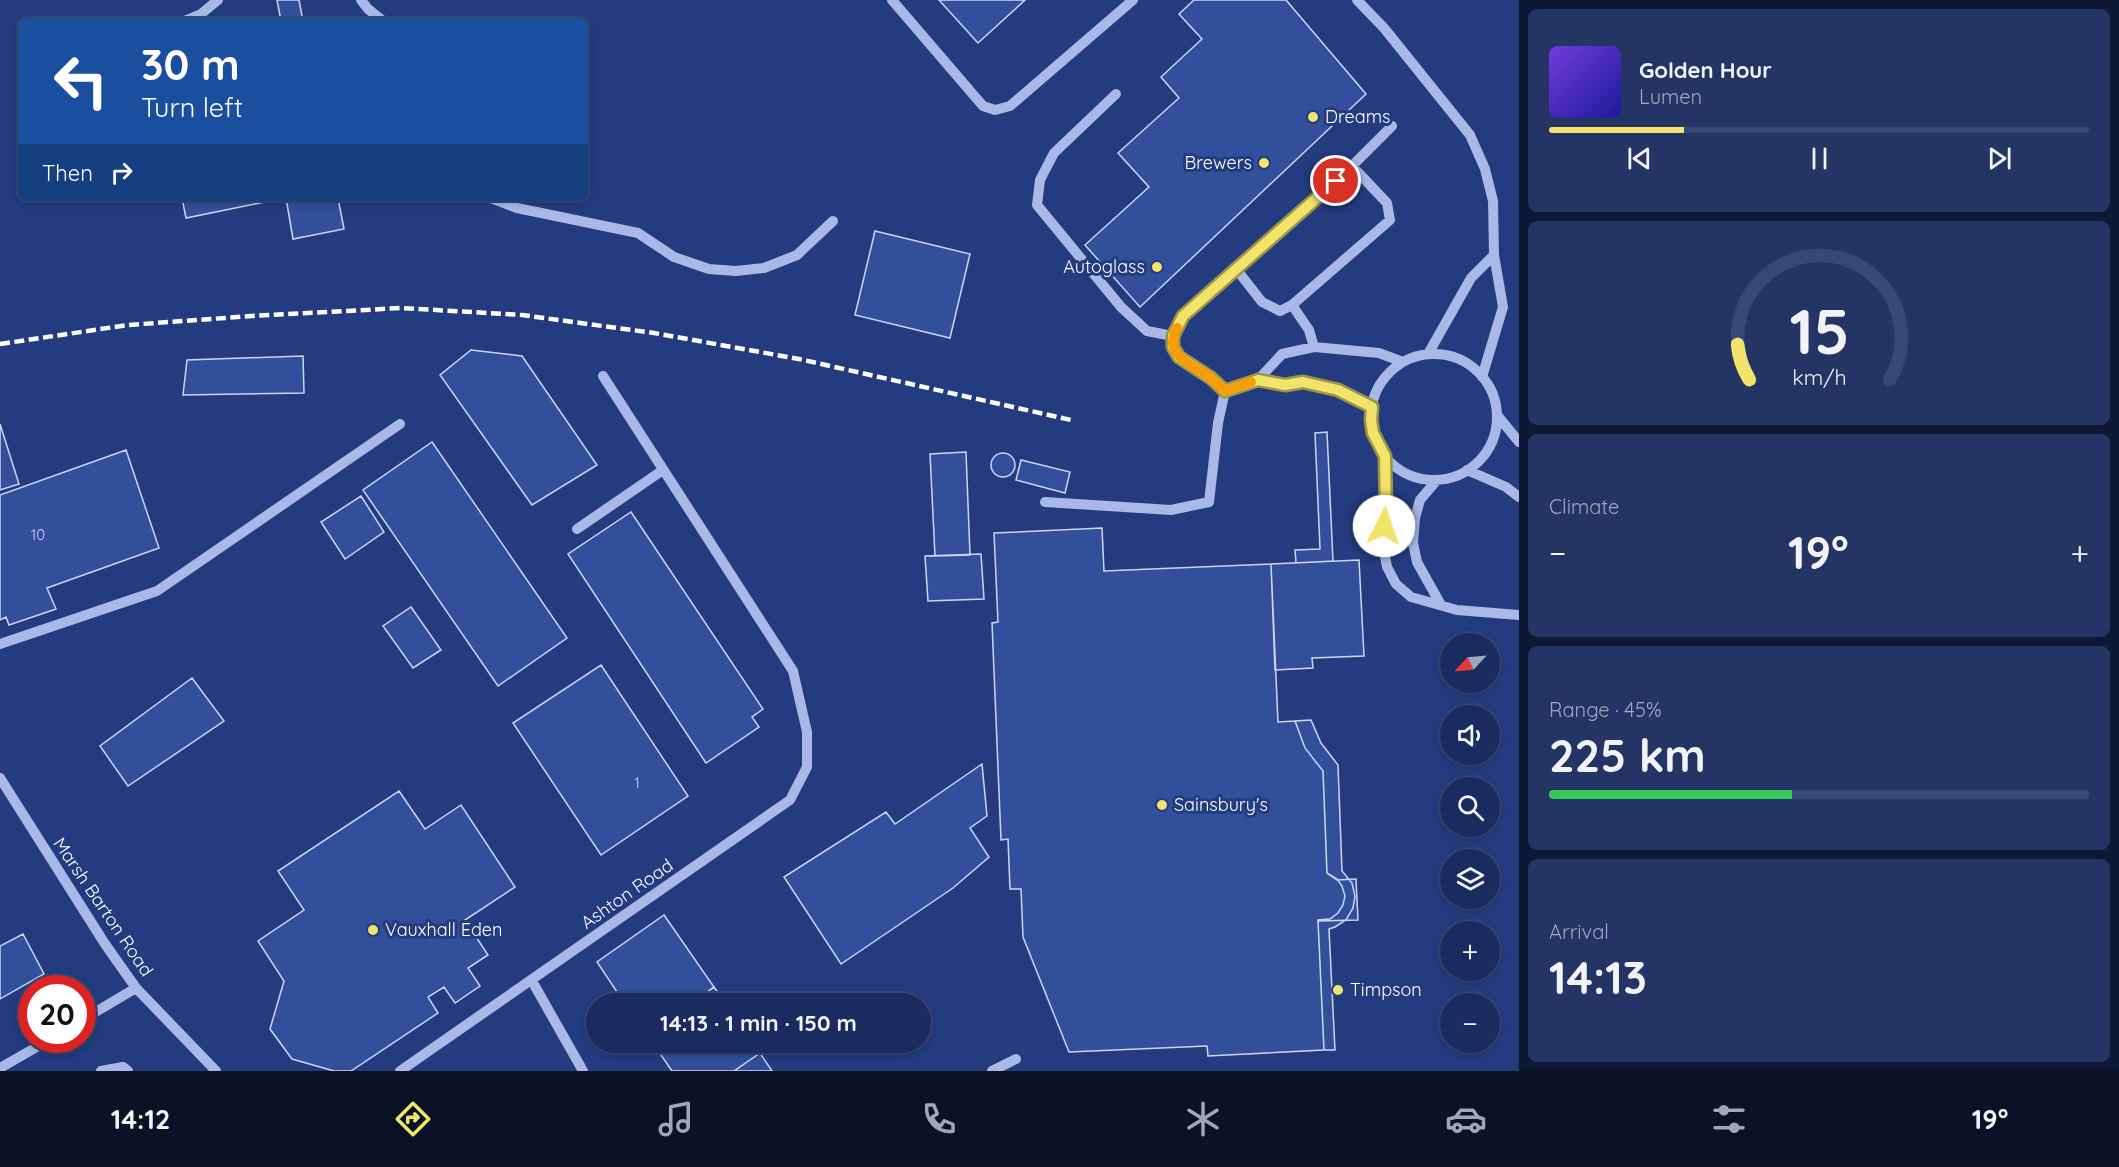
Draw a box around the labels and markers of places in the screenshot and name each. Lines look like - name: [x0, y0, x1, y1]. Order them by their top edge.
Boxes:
- place label: Dreams: [1325, 105, 1390, 128]
- marker: Dreams: [1306, 110, 1320, 124]
- place label: Brewers: [1185, 151, 1252, 174]
- pin: [1310, 155, 1361, 206]
- marker: Brewers: [1257, 156, 1271, 170]
- place label: Autoglass: [1063, 255, 1145, 278]
- marker: Autoglass: [1150, 260, 1164, 274]
- place label: Sainsbury's: [1174, 793, 1268, 816]
- marker: Sainsbury's: [1155, 798, 1169, 812]
- place label: Vauxhall Eden: [385, 918, 502, 941]
- marker: Vauxhall Eden: [366, 923, 380, 937]
- place label: Timpson: [1350, 978, 1422, 1001]
- marker: Timpson: [1331, 983, 1345, 997]

